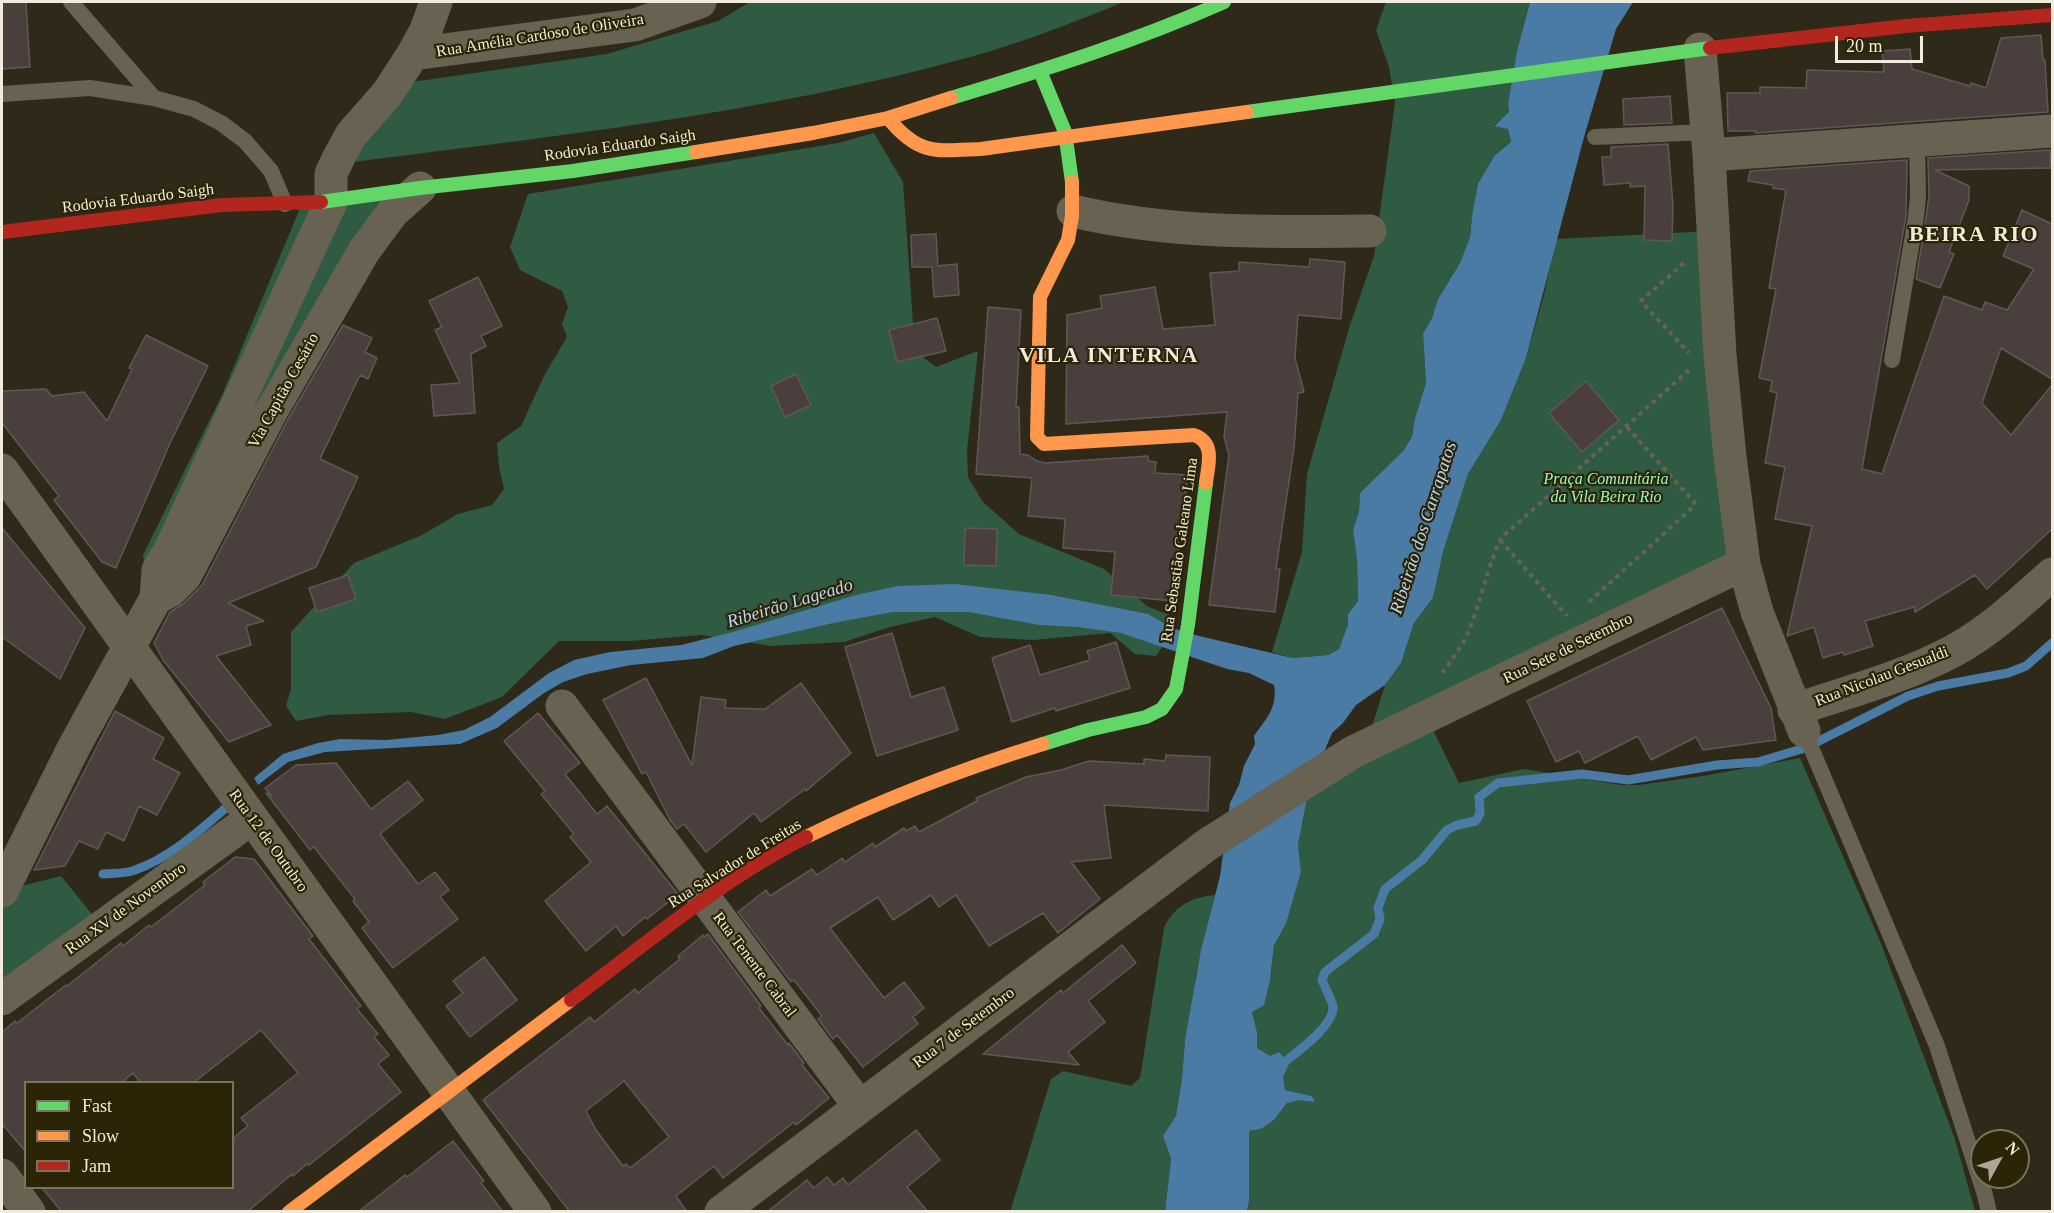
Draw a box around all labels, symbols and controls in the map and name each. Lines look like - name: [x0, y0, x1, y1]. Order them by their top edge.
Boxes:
- street label: Rua Amélia Cardoso de Oliveira: [435, 10, 645, 62]
- scale bar: [1838, 24, 1926, 62]
- text: 20 m: [1846, 36, 1883, 56]
- street label: Rodovia Eduardo Saigh: [543, 126, 697, 166]
- street label: Rodovia Eduardo Saigh: [61, 180, 215, 218]
- district label: BEIRA RIO: [1909, 222, 2039, 248]
- street label: Via Capitão Cesário: [244, 330, 324, 452]
- district label: VILA INTERNA: [1019, 343, 1199, 369]
- water label: Ribeirão dos Carrapatos: [1386, 439, 1462, 617]
- street label: Rua Sebastião Galeano Lima: [1158, 456, 1202, 644]
- park label: Praça Comunitária da Vila Beira Rio: [1544, 470, 1668, 508]
- water label: Ribeirão Lageado: [724, 575, 856, 633]
- street label: Rua Sete de Setembro: [1500, 609, 1636, 689]
- street label: Rua Nicolau Gesualdi: [1813, 643, 1951, 711]
- street label: Rua 12 de Outubro: [224, 786, 312, 896]
- street label: Rua Salvador de Freitas: [665, 815, 805, 913]
- street label: Rua XV de Novembro: [62, 859, 190, 959]
- street label: Rua Tenente Cabral: [708, 909, 800, 1021]
- street label: Rua 7 de Setembro: [909, 984, 1019, 1072]
- legend: [24, 1081, 234, 1189]
- text: Fast: [82, 1096, 112, 1116]
- text: Slow: [82, 1126, 119, 1146]
- north arrow: [1970, 1129, 2030, 1189]
- text: N: [2002, 1139, 2023, 1158]
- text: Jam: [82, 1156, 111, 1176]

